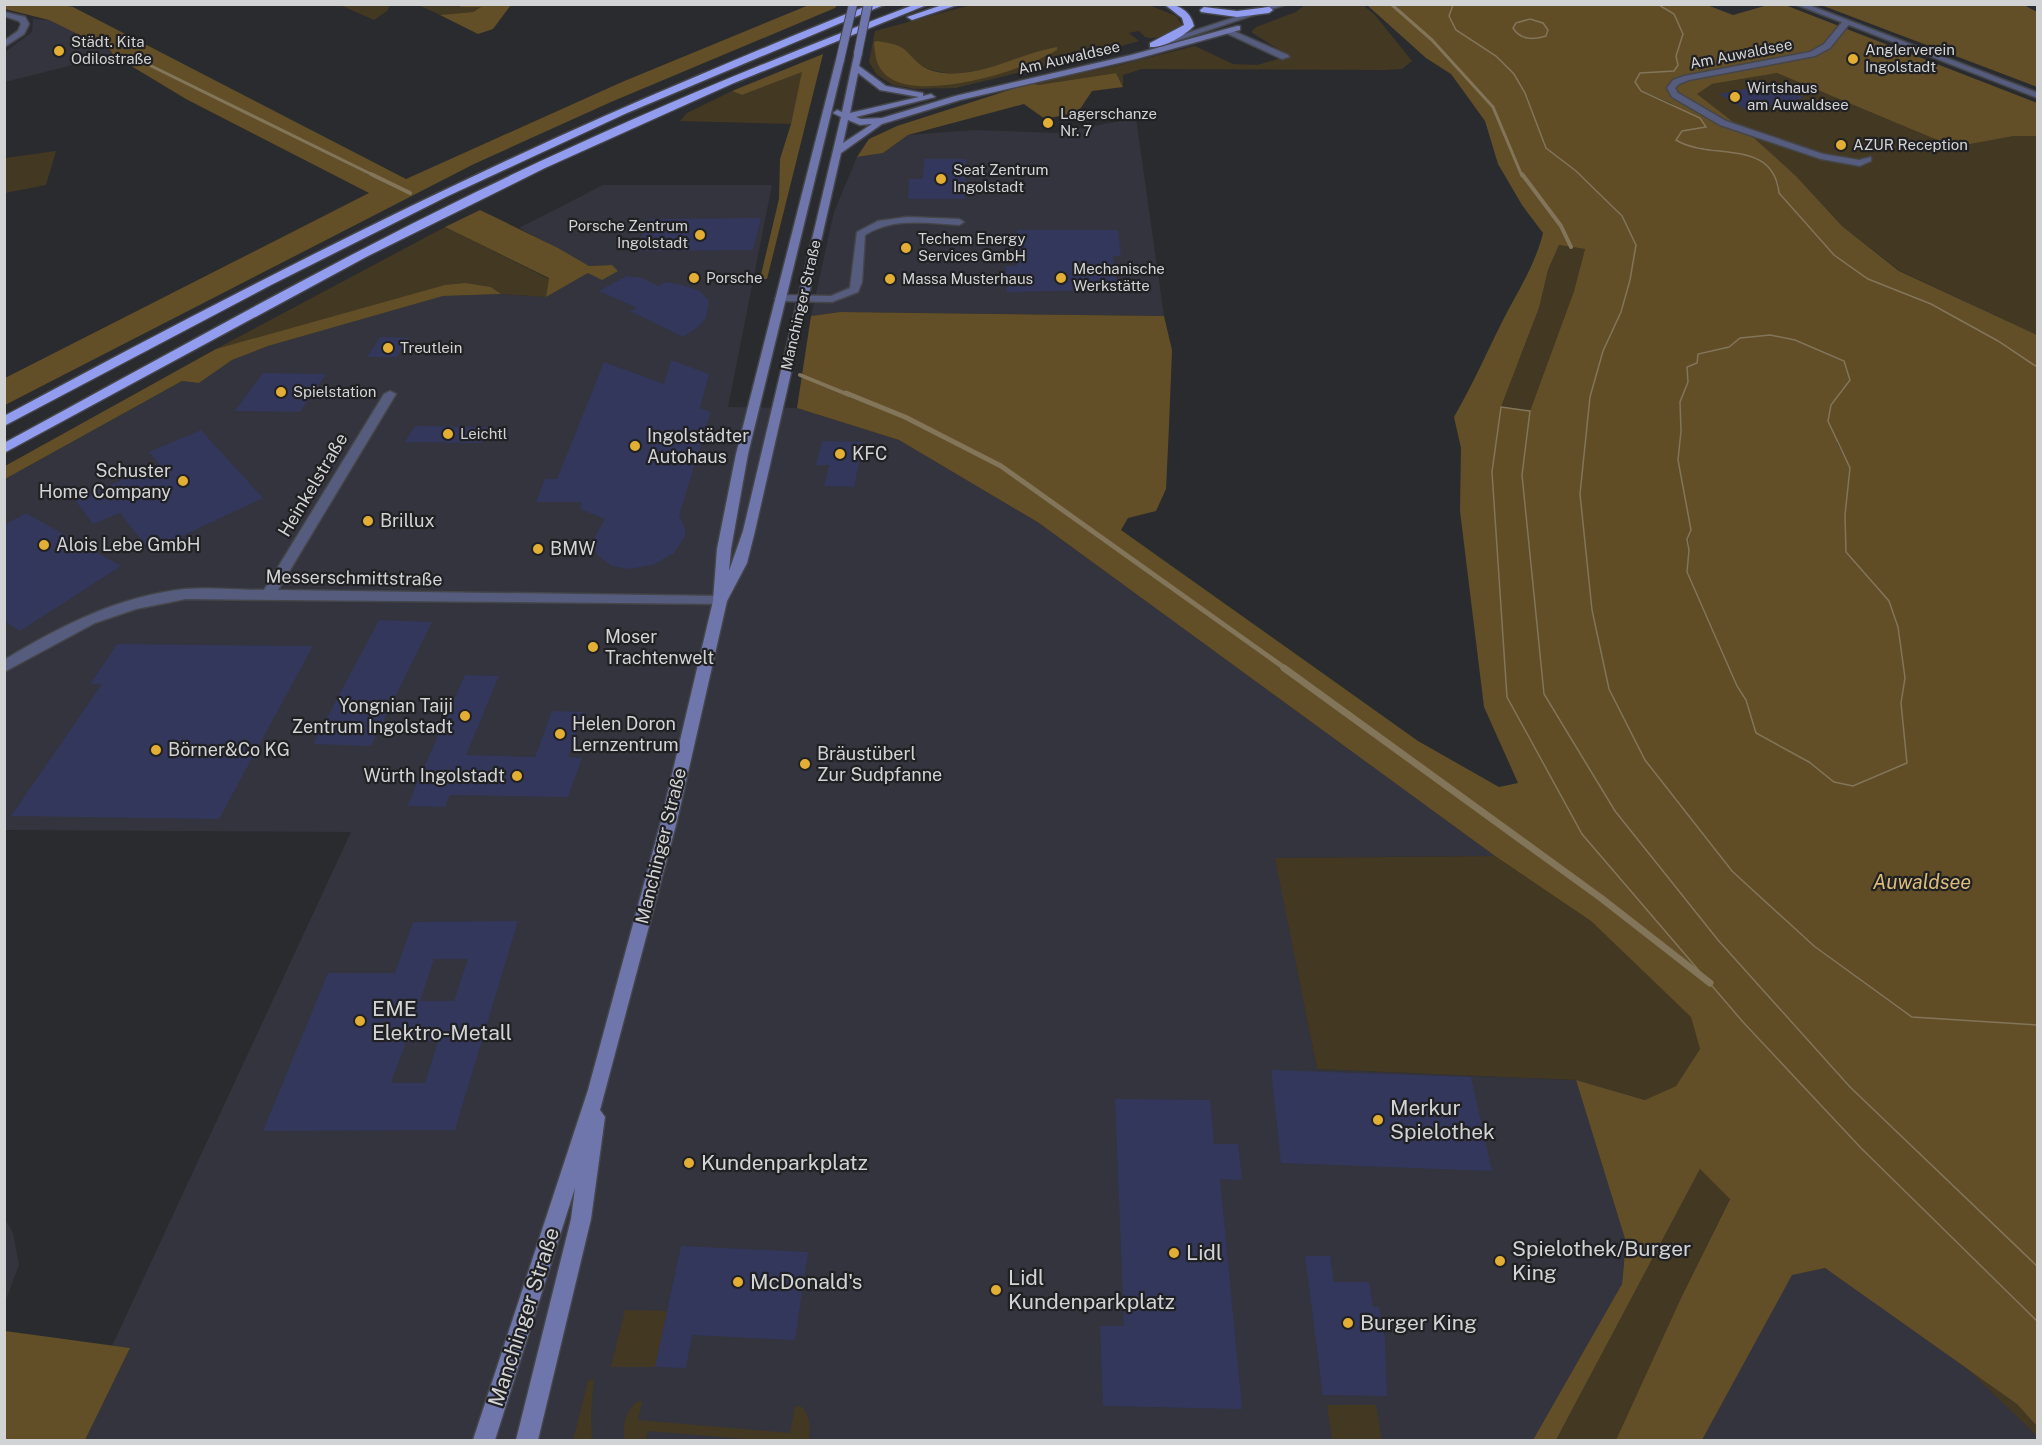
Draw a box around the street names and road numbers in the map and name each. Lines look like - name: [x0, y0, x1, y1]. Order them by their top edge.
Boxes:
- street label: Am Auwaldsee: [1688, 35, 1794, 72]
- street label: Am Auwaldsee: [1016, 38, 1121, 77]
- street label: Manchinger Straße: [777, 238, 824, 372]
- street label: Heinkelstraße: [273, 429, 352, 540]
- street label: Messerschmittstraße: [265, 565, 443, 590]
- street label: Manchinger Straße: [631, 766, 690, 926]
- street label: Manchinger Straße: [483, 1224, 564, 1409]

